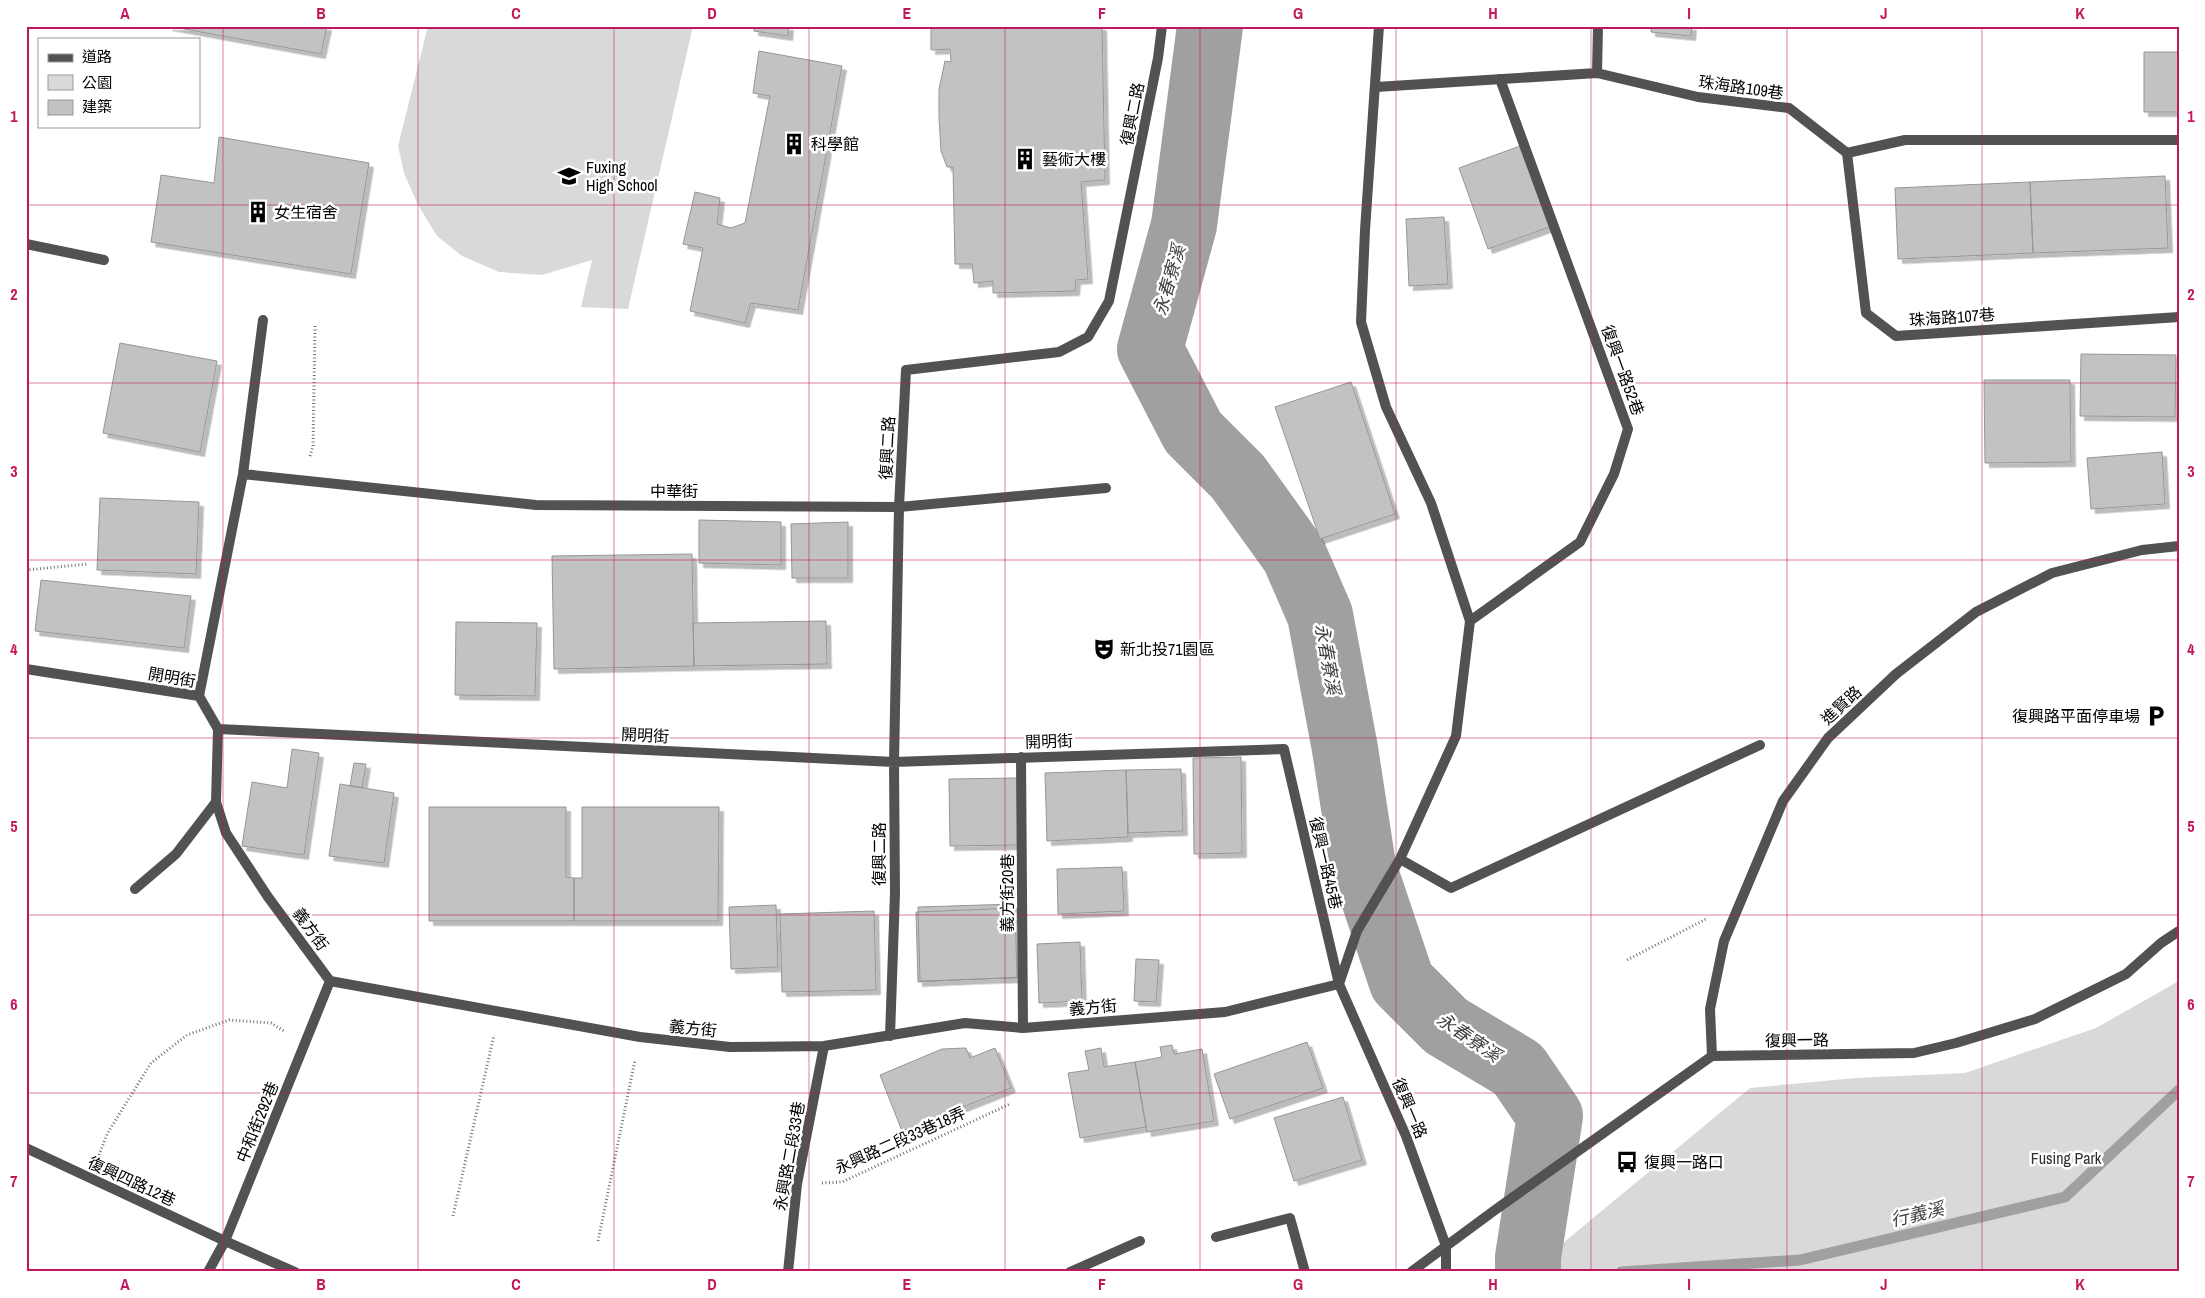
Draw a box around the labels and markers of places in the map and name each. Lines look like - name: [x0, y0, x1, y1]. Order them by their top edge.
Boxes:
- building icon: 科學館: [781, 131, 807, 157]
- place label: 科學館: [811, 133, 859, 155]
- building icon: 藝術大樓: [1012, 146, 1038, 172]
- place label: 藝術大樓: [1042, 148, 1106, 170]
- place label: Fuxing High School: [586, 156, 658, 196]
- school or university icon: Fuxing High School: [556, 163, 582, 189]
- building icon: 女生宿舍: [245, 199, 271, 225]
- place label: 女生宿舍: [274, 201, 338, 223]
- theatre icon: 新北投71園區: [1091, 636, 1117, 662]
- place label: 新北投71園區: [1120, 638, 1215, 660]
- parking icon: 復興路平面停車場: [2143, 703, 2169, 729]
- place label: 復興路平面停車場: [2012, 705, 2140, 727]
- bus stop icon: 復興一路口: [1614, 1149, 1640, 1175]
- place label: 復興一路口: [1644, 1151, 1724, 1173]

